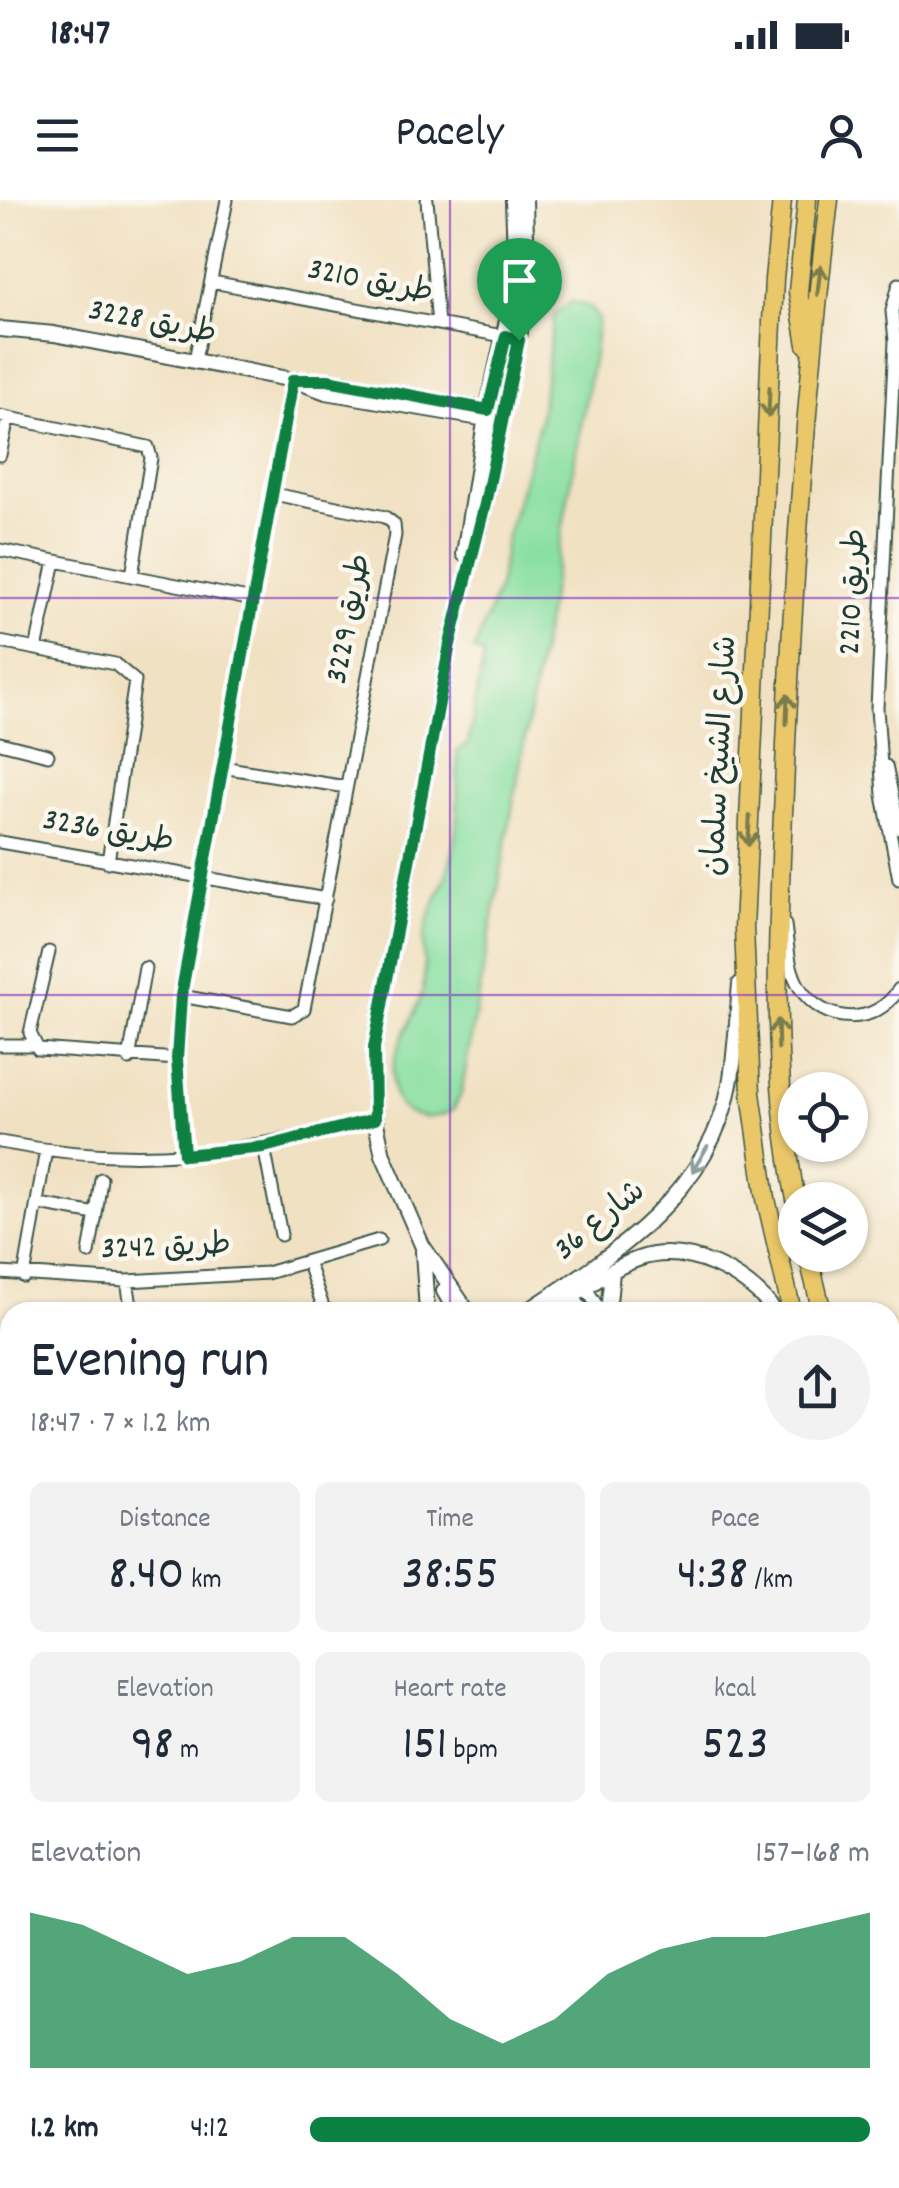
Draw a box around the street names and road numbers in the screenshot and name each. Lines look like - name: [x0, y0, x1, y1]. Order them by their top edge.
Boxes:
- street label: طريق 3210: [303, 248, 437, 318]
- street label: طريق 3228: [84, 289, 220, 359]
- street label: طريق 2210: [829, 527, 881, 657]
- street label: طريق 3229: [316, 550, 386, 688]
- street label: شارع الشيخ سلمان: [693, 635, 751, 877]
- street label: طريق 3236: [39, 799, 177, 867]
- street label: شارع 36: [545, 1171, 657, 1273]
- street label: طريق 3242: [100, 1224, 232, 1274]

